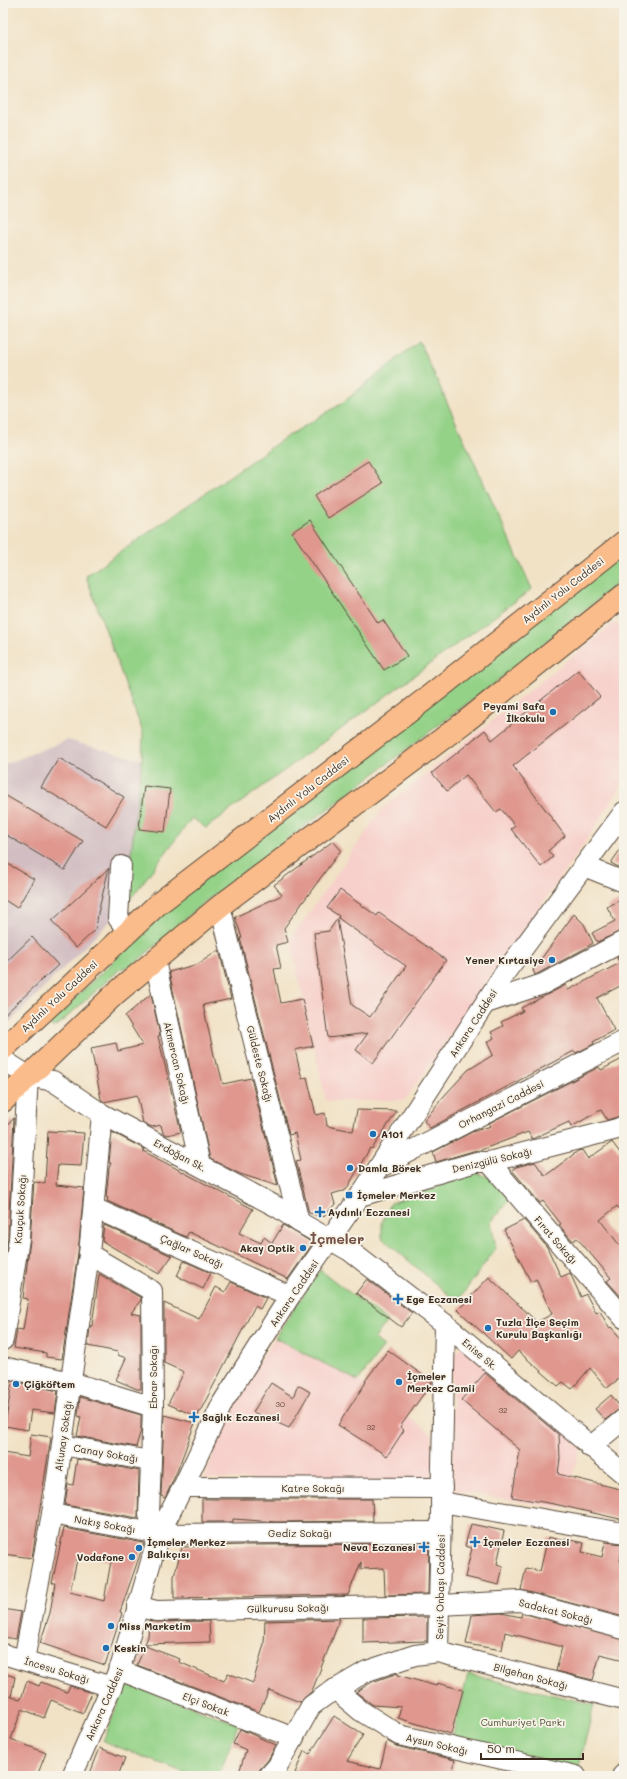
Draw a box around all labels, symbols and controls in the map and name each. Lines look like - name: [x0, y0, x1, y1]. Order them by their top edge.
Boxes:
- street label: Aydınlı Yolu Caddesi: [519, 554, 607, 626]
- place label: Peyami Safa İlkokulu: [483, 699, 545, 725]
- marker: Peyami Safa İlkokulu: [548, 707, 558, 717]
- street label: Aydınlı Yolu Caddesi: [264, 753, 352, 825]
- place label: Yener Kırtasiye: [465, 953, 544, 967]
- marker: Yener Kırtasiye: [547, 955, 557, 965]
- street label: Aydınlı Yolu Caddesi: [18, 957, 100, 1035]
- street label: Ankara Caddesi: [446, 986, 500, 1060]
- street label: Akmercan Sokağı: [161, 1020, 193, 1106]
- street label: Güldeste Sokağı: [244, 1024, 276, 1104]
- street label: Orhangazi Caddesi: [456, 1076, 546, 1132]
- place label: A101: [381, 1127, 403, 1141]
- marker: A101: [368, 1129, 378, 1139]
- street label: Erdoğan Sk.: [151, 1135, 209, 1175]
- street label: Denizgülü Sokağı: [451, 1144, 533, 1176]
- place label: Damla Börek: [358, 1161, 421, 1175]
- marker: Damla Börek: [345, 1163, 355, 1173]
- street label: Kauçuk Sokağı: [11, 1174, 29, 1244]
- place label: İçmeler Merkez: [357, 1188, 436, 1202]
- marker: İçmeler Merkez: [344, 1190, 354, 1200]
- place label: Aydınlı Eczanesi: [328, 1205, 410, 1219]
- marker: Aydınlı Eczanesi: [315, 1207, 325, 1217]
- street label: Fırat Sokağı: [531, 1213, 581, 1267]
- district label: İçmeler: [310, 1229, 364, 1248]
- street label: Çağlar Sokağı: [158, 1231, 226, 1271]
- place label: Akay Optik: [240, 1241, 295, 1255]
- marker: Akay Optik: [298, 1243, 308, 1253]
- street label: Ankara Caddesi: [266, 1256, 322, 1330]
- place label: Ege Eczanesi: [406, 1292, 472, 1306]
- marker: Ege Eczanesi: [393, 1294, 403, 1304]
- place label: Tuzla İlçe Seçim Kurulu Başkanlığı: [496, 1315, 582, 1342]
- marker: Tuzla İlçe Seçim Kurulu Başkanlığı: [483, 1323, 493, 1333]
- street label: Enise Sk.: [459, 1335, 501, 1373]
- street label: Ebrar Sokağı: [146, 1345, 160, 1409]
- place label: İçmeler Merkez Camii: [407, 1369, 475, 1395]
- place label: Çiğköftem: [24, 1377, 75, 1391]
- marker: İçmeler Merkez Camii: [394, 1377, 404, 1387]
- marker: Çiğköftem: [11, 1379, 21, 1389]
- house number: 30: [275, 1399, 285, 1409]
- street label: Altunay Sokağı: [51, 1400, 75, 1472]
- house number: 32: [498, 1405, 508, 1415]
- place label: Sağlık Eczanesi: [202, 1410, 280, 1424]
- marker: Sağlık Eczanesi: [189, 1412, 199, 1422]
- house number: 32: [366, 1422, 376, 1432]
- street label: Canay Sokağı: [72, 1440, 140, 1466]
- street label: Katre Sokağı: [281, 1481, 345, 1495]
- street label: Nakış Sokağı: [73, 1512, 137, 1536]
- street label: Gediz Sokağı: [268, 1526, 332, 1540]
- street label: Seyit Onbaşı Caddesi: [432, 1534, 448, 1640]
- place label: İçmeler Merkez Balıkçısı: [147, 1535, 226, 1561]
- place label: İçmeler Eczanesi: [483, 1535, 570, 1549]
- marker: İçmeler Eczanesi: [470, 1537, 480, 1547]
- place label: Neva Eczanesi: [343, 1540, 416, 1554]
- marker: Neva Eczanesi: [419, 1542, 429, 1552]
- marker: İçmeler Merkez Balıkçısı: [134, 1543, 144, 1553]
- place label: Vodafone: [77, 1550, 124, 1564]
- marker: Vodafone: [127, 1552, 137, 1562]
- street label: Sadakat Sokağı: [518, 1595, 594, 1627]
- street label: Gülkurusu Sokağı: [247, 1600, 329, 1616]
- place label: Miss Marketim: [119, 1619, 191, 1633]
- marker: Miss Marketim: [106, 1621, 116, 1631]
- place label: Keskin: [114, 1641, 146, 1655]
- marker: Keskin: [101, 1643, 111, 1653]
- street label: İncesu Sokağı: [23, 1653, 91, 1687]
- street label: Bilgehan Sokağı: [492, 1659, 570, 1693]
- street label: Ankara Caddesi: [82, 1665, 126, 1743]
- street label: Elçi Sokak: [181, 1689, 231, 1719]
- park label: Cumhuriyet Parkı: [481, 1715, 565, 1729]
- street label: Aysun Sokağı: [405, 1730, 469, 1758]
- scale bar: [481, 1735, 583, 1761]
- text: 50 m: [487, 1740, 515, 1756]

